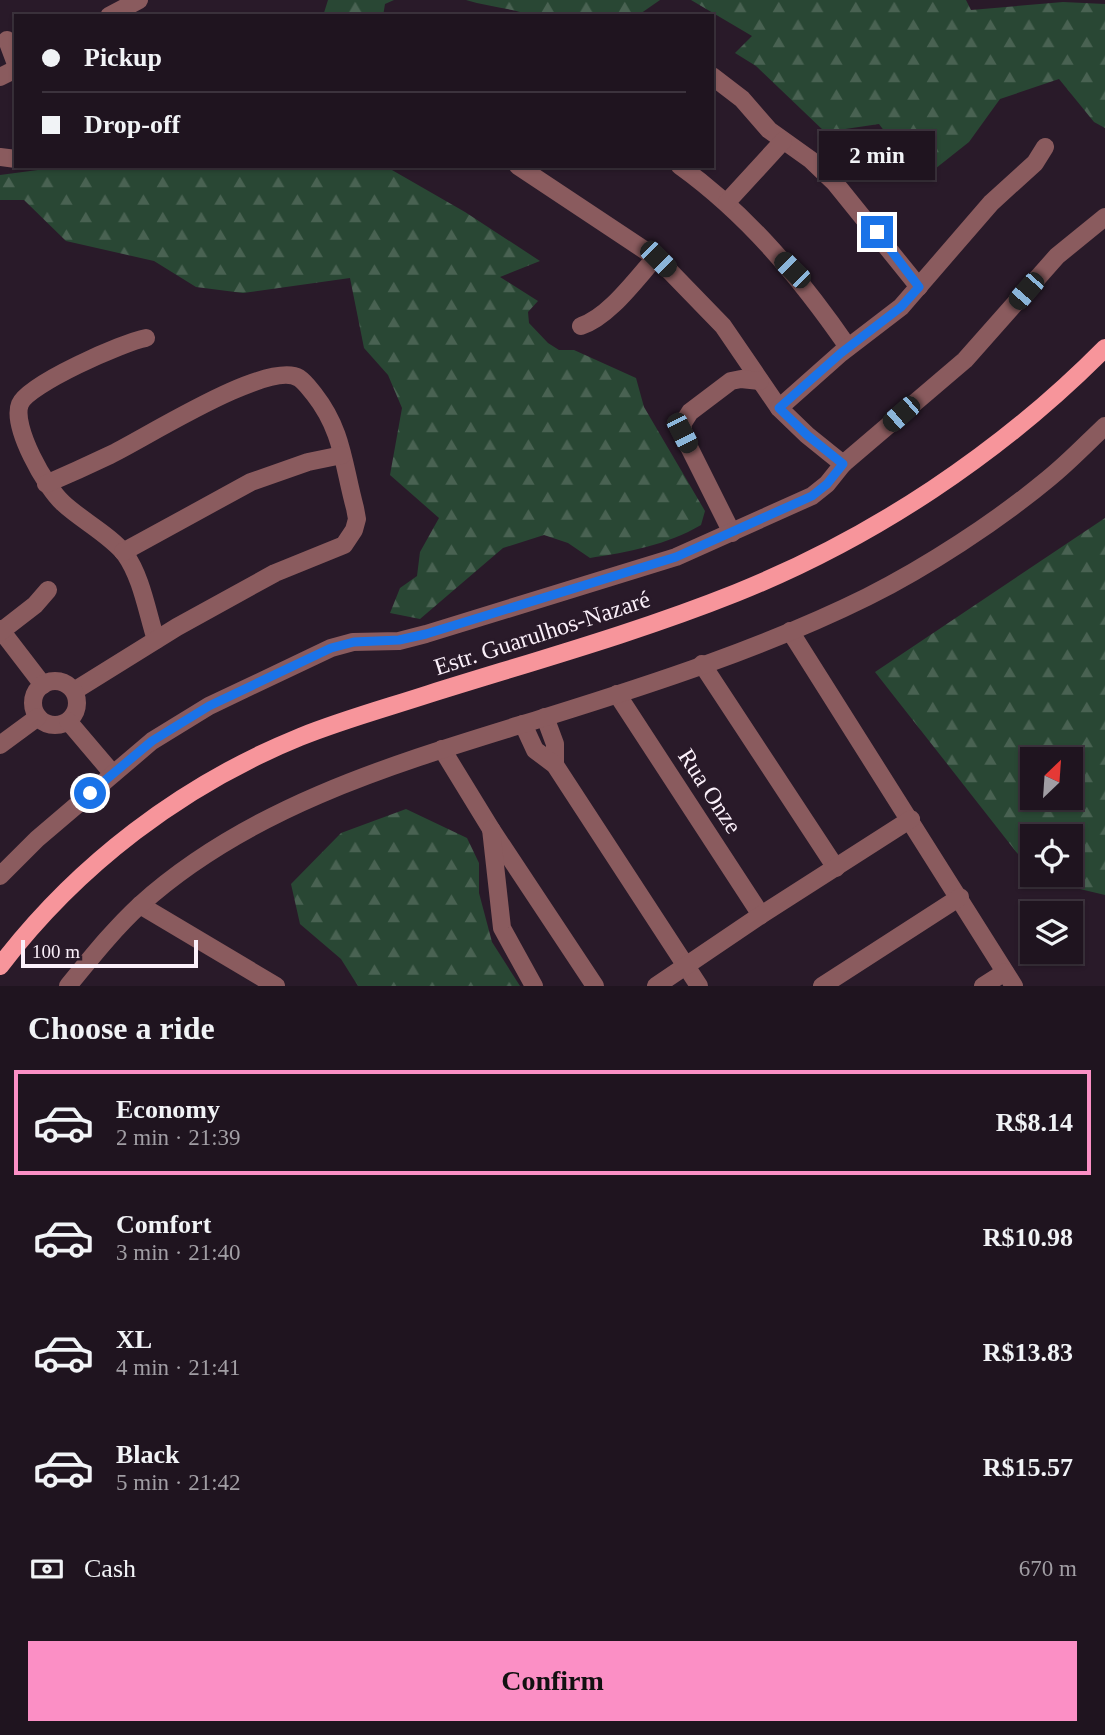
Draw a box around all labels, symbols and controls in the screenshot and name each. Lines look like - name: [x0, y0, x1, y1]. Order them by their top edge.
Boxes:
- text: Pickup: [84, 43, 162, 72]
- text: Drop-off: [84, 110, 180, 139]
- callout: 2 min: [819, 131, 935, 180]
- text: 2 min: [849, 143, 905, 168]
- route end: [861, 216, 893, 248]
- car: [636, 237, 681, 281]
- car: [770, 248, 815, 292]
- car: [1005, 268, 1048, 314]
- car: [879, 392, 924, 436]
- car: [664, 410, 701, 456]
- street label: Estr. Guarulhos-Nazaré: [431, 586, 653, 680]
- street label: Rua Onze: [673, 744, 747, 838]
- north arrow: [1020, 747, 1083, 810]
- map controls: [1020, 747, 1083, 964]
- route start: [74, 777, 106, 809]
- button: locate: [1020, 824, 1083, 887]
- button: layers: [1020, 901, 1083, 964]
- scale bar: [21, 937, 198, 969]
- text: 100 m: [32, 941, 80, 962]
- text: Choose a ride: [28, 1010, 215, 1046]
- icon: car: [32, 1091, 95, 1154]
- text: Economy: [116, 1095, 220, 1124]
- text: R$8.14: [996, 1108, 1073, 1137]
- text: 2 min · 21:39: [116, 1125, 241, 1150]
- icon: car: [32, 1206, 95, 1269]
- text: Comfort: [116, 1210, 211, 1239]
- text: R$10.98: [983, 1223, 1073, 1252]
- text: 3 min · 21:40: [116, 1240, 241, 1265]
- icon: car: [32, 1321, 95, 1384]
- text: XL: [116, 1325, 152, 1354]
- text: R$13.83: [983, 1338, 1073, 1367]
- text: 4 min · 21:41: [116, 1355, 241, 1380]
- icon: car: [32, 1436, 95, 1499]
- text: Black: [116, 1440, 180, 1469]
- text: R$15.57: [983, 1453, 1073, 1482]
- text: 5 min · 21:42: [116, 1470, 241, 1495]
- icon: cash: [28, 1550, 66, 1588]
- text: Cash: [84, 1554, 136, 1583]
- text: 670 m: [1019, 1556, 1077, 1581]
- button: Confirm: [28, 1641, 1077, 1721]

